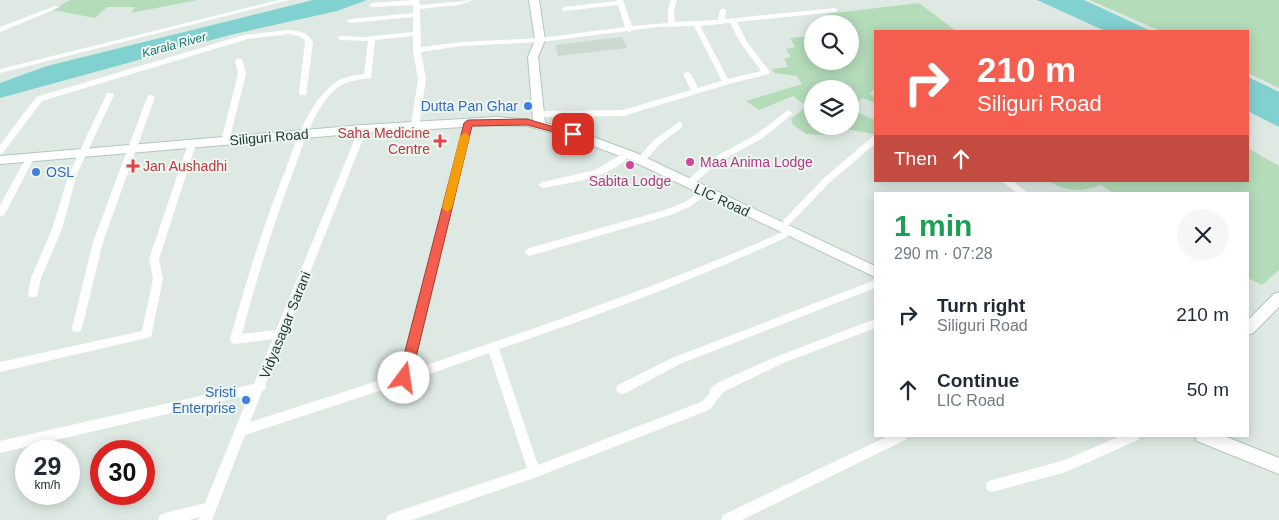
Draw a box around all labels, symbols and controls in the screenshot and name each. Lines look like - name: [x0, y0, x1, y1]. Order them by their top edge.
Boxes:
- map controls: [804, 15, 859, 135]
- button: search: [804, 15, 859, 70]
- water label: Karala River: [140, 29, 209, 60]
- icon: right: [894, 50, 959, 115]
- text: 210 m: [977, 50, 1076, 89]
- button: layers: [804, 80, 859, 135]
- text: Siliguri Road: [977, 91, 1102, 116]
- place label: Dutta Pan Ghar: [421, 98, 518, 114]
- marker: Dutta Pan Ghar: [522, 100, 534, 112]
- pin: [552, 113, 594, 155]
- icon: arrive: [559, 120, 587, 148]
- place label: Saha Medicine Centre: [337, 125, 430, 157]
- street label: Siliguri Road: [229, 126, 309, 148]
- marker: Saha Medicine Centre: [434, 135, 446, 147]
- icon: ahead: [947, 145, 975, 173]
- text: Then: [894, 148, 937, 169]
- place label: Maa Anima Lodge: [700, 154, 813, 170]
- marker: Maa Anima Lodge: [684, 156, 696, 168]
- place label: Jan Aushadhi: [143, 158, 227, 174]
- marker: Sabita Lodge: [624, 159, 636, 171]
- marker: Jan Aushadhi: [127, 160, 139, 172]
- place label: OSL: [46, 164, 74, 180]
- marker: OSL: [30, 166, 42, 178]
- place label: Sabita Lodge: [589, 173, 671, 189]
- street label: LIC Road: [692, 180, 752, 220]
- text: 1 min: [894, 209, 972, 242]
- button: close: [1177, 209, 1229, 261]
- text: 290 m · 07:28: [894, 245, 993, 262]
- street label: Vidyasagar Sarani: [256, 269, 314, 381]
- text: Turn right: [937, 295, 1025, 316]
- icon: right: [894, 301, 922, 329]
- text: 210 m: [1176, 304, 1229, 325]
- text: Siliguri Road: [937, 317, 1028, 334]
- position arrow: [377, 351, 429, 403]
- text: Continue: [937, 370, 1019, 391]
- icon: ahead: [894, 376, 922, 404]
- text: 50 m: [1187, 379, 1229, 400]
- place label: Sristi Enterprise: [172, 384, 236, 416]
- text: LIC Road: [937, 392, 1005, 409]
- marker: Sristi Enterprise: [240, 394, 252, 406]
- speed limit sign: 30: [90, 440, 155, 505]
- text: 29: [34, 452, 61, 480]
- text: km/h: [34, 478, 61, 492]

